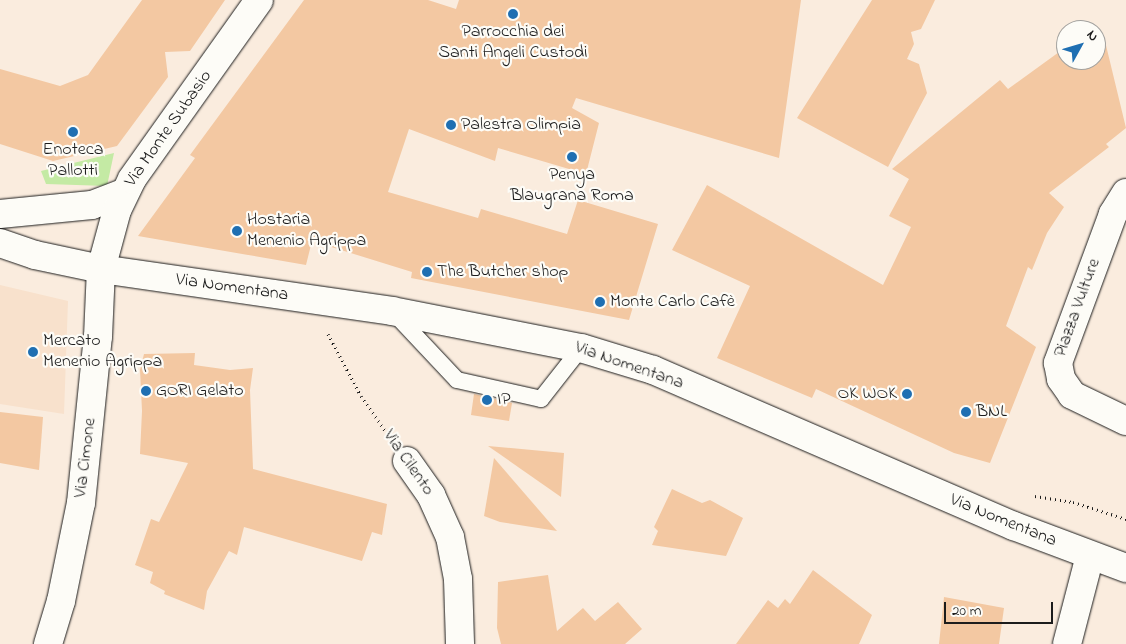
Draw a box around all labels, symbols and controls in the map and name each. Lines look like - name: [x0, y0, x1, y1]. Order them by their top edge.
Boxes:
- marker: Parrocchia dei Santi Angeli Custodi: [507, 8, 519, 20]
- north arrow: [1056, 20, 1106, 70]
- place label: Parrocchia dei Santi Angeli Custodi: [439, 22, 587, 64]
- text: N: [1081, 26, 1103, 46]
- street label: Via Monte Subasio: [121, 67, 217, 191]
- place label: Palestra Olimpia: [461, 114, 581, 136]
- marker: Palestra Olimpia: [445, 119, 457, 131]
- marker: Enoteca Pallotti: [67, 126, 79, 138]
- place label: Enoteca Pallotti: [43, 140, 103, 182]
- marker: Penya Blaugrana Roma: [566, 151, 578, 163]
- place label: Penya Blaugrana Roma: [510, 165, 634, 208]
- place label: Hostaria Menenio Agrippa: [247, 210, 366, 252]
- marker: Hostaria Menenio Agrippa: [231, 225, 243, 237]
- street label: Piazza Vulture: [1050, 256, 1106, 360]
- place label: The Butcher shop: [437, 261, 568, 283]
- marker: The Butcher shop: [421, 266, 433, 278]
- street label: Via Nomentana: [174, 269, 290, 307]
- place label: Monte Carlo Cafè: [610, 291, 735, 313]
- marker: Monte Carlo Cafè: [594, 296, 606, 308]
- place label: Mercato Menenio Agrippa: [43, 331, 162, 374]
- street label: Via Nomentana: [572, 337, 686, 395]
- marker: Mercato Menenio Agrippa: [27, 346, 39, 358]
- place label: GORI Gelato: [156, 380, 244, 402]
- place label: OK WOK: [837, 383, 897, 405]
- marker: GORI Gelato: [140, 385, 152, 397]
- marker: OK WOK: [901, 388, 913, 400]
- place label: IP: [497, 389, 511, 411]
- marker: IP: [481, 394, 493, 406]
- place label: BNL: [976, 401, 1007, 423]
- marker: BNL: [960, 406, 972, 418]
- street label: Via Cimone: [70, 417, 102, 499]
- street label: Via Cilento: [378, 426, 438, 500]
- street label: Via Nomentana: [946, 490, 1060, 552]
- scale bar: [946, 592, 1055, 624]
- text: 20 m: [952, 600, 981, 622]

